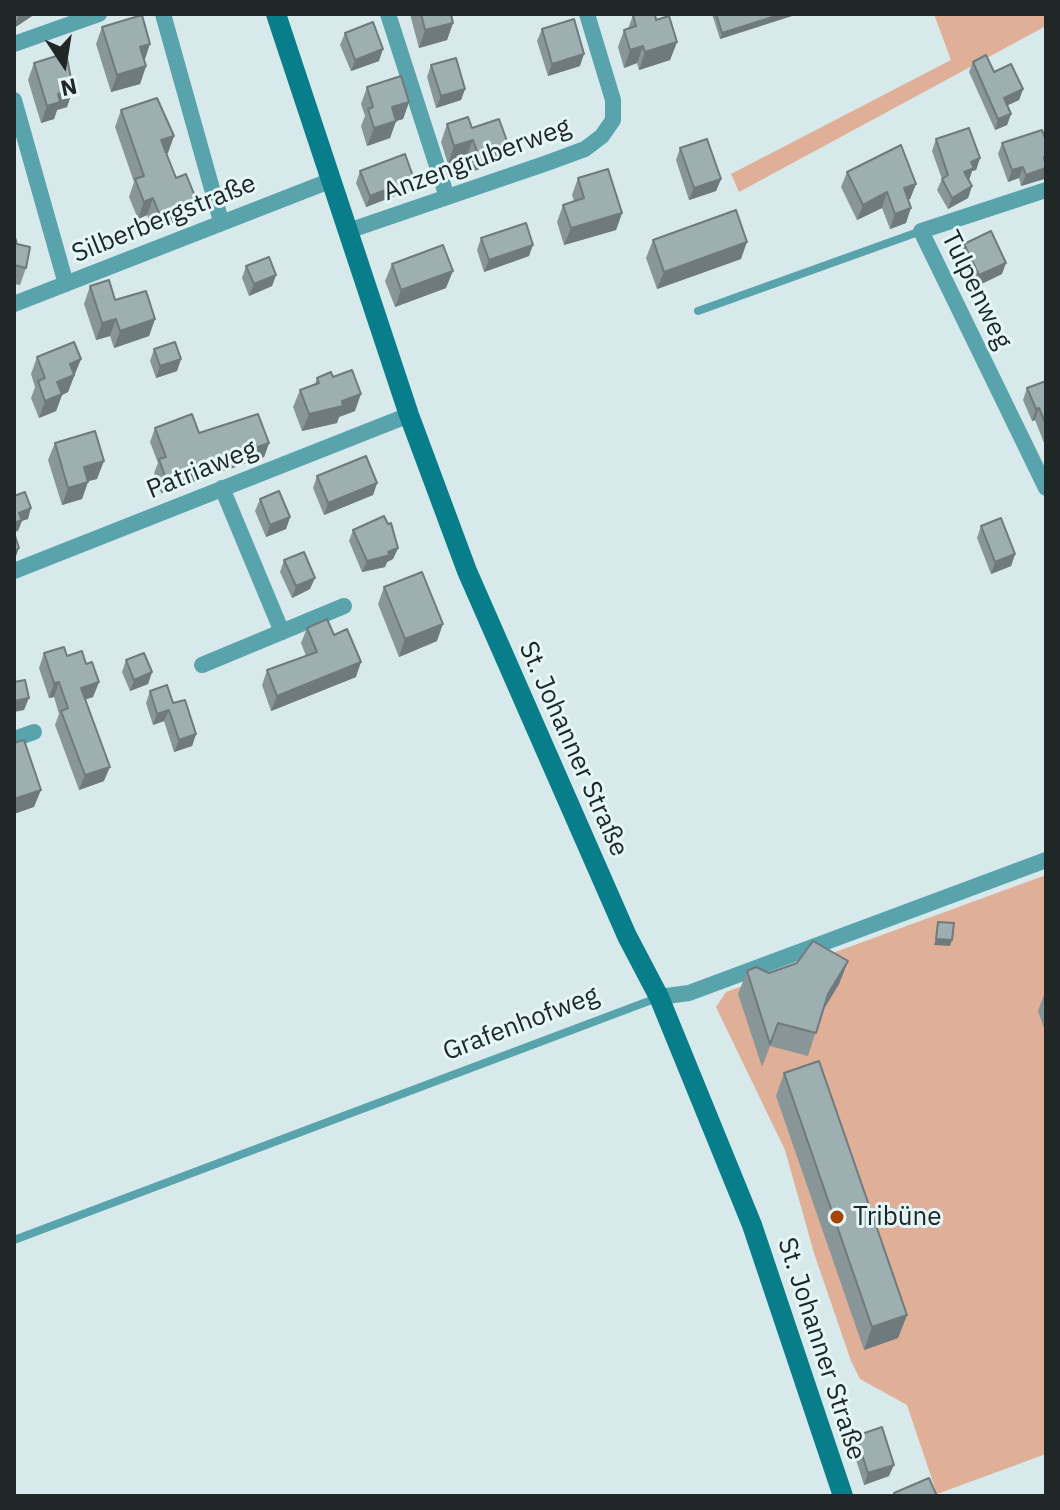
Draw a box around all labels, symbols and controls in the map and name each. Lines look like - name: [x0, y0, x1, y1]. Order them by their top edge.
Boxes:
- north arrow: [24, 24, 104, 104]
- text: N: [58, 72, 80, 104]
- street label: Anzengruberweg: [379, 112, 575, 208]
- street label: Silberbergstraße: [68, 168, 260, 270]
- street label: Tulpenweg: [934, 226, 1018, 354]
- street label: Patriaweg: [142, 434, 262, 506]
- street label: St. Johanner Straße: [512, 637, 634, 861]
- street label: Grafenhofweg: [439, 980, 603, 1068]
- place label: Tribüne: [853, 1201, 942, 1233]
- marker: Tribüne: [828, 1208, 846, 1226]
- street label: St. Johanner Straße: [770, 1234, 872, 1464]

